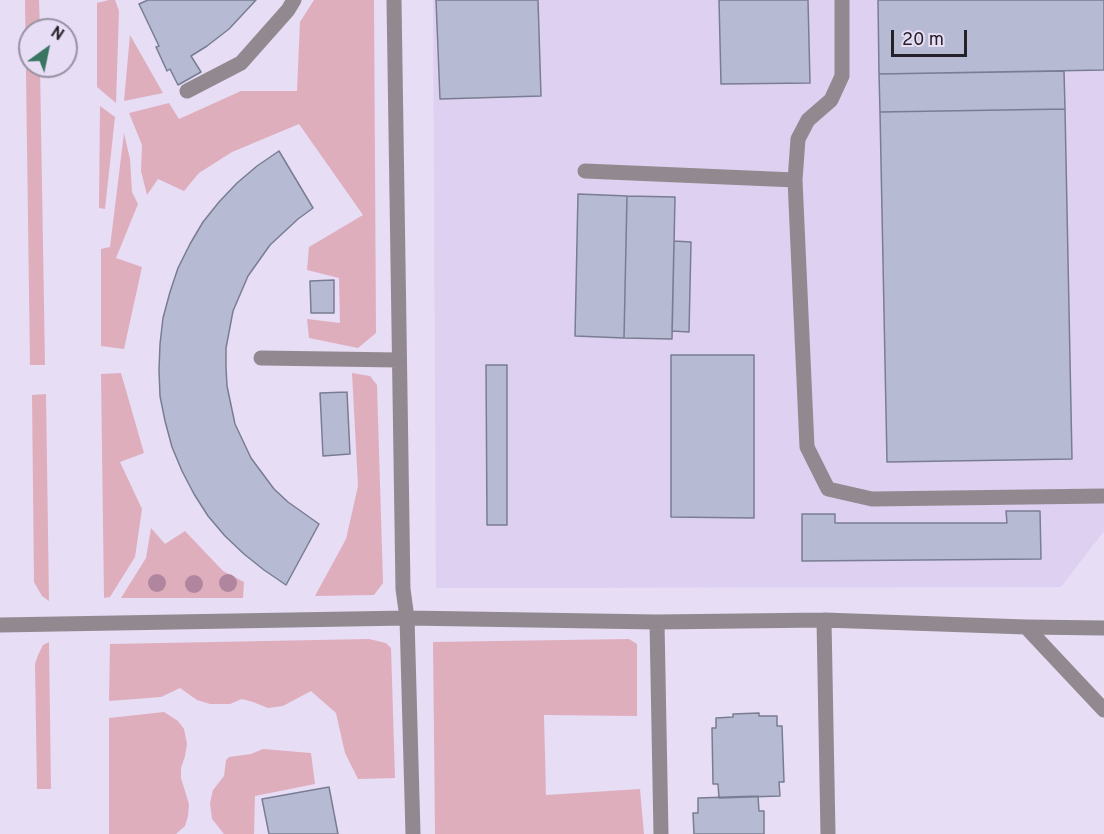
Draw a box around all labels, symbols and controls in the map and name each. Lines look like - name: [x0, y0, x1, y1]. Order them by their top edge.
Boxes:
- north arrow: [18, 18, 78, 78]
- scale bar: [894, 18, 970, 56]
- text: N: [46, 23, 67, 46]
- text: 20 m: [902, 29, 944, 52]

